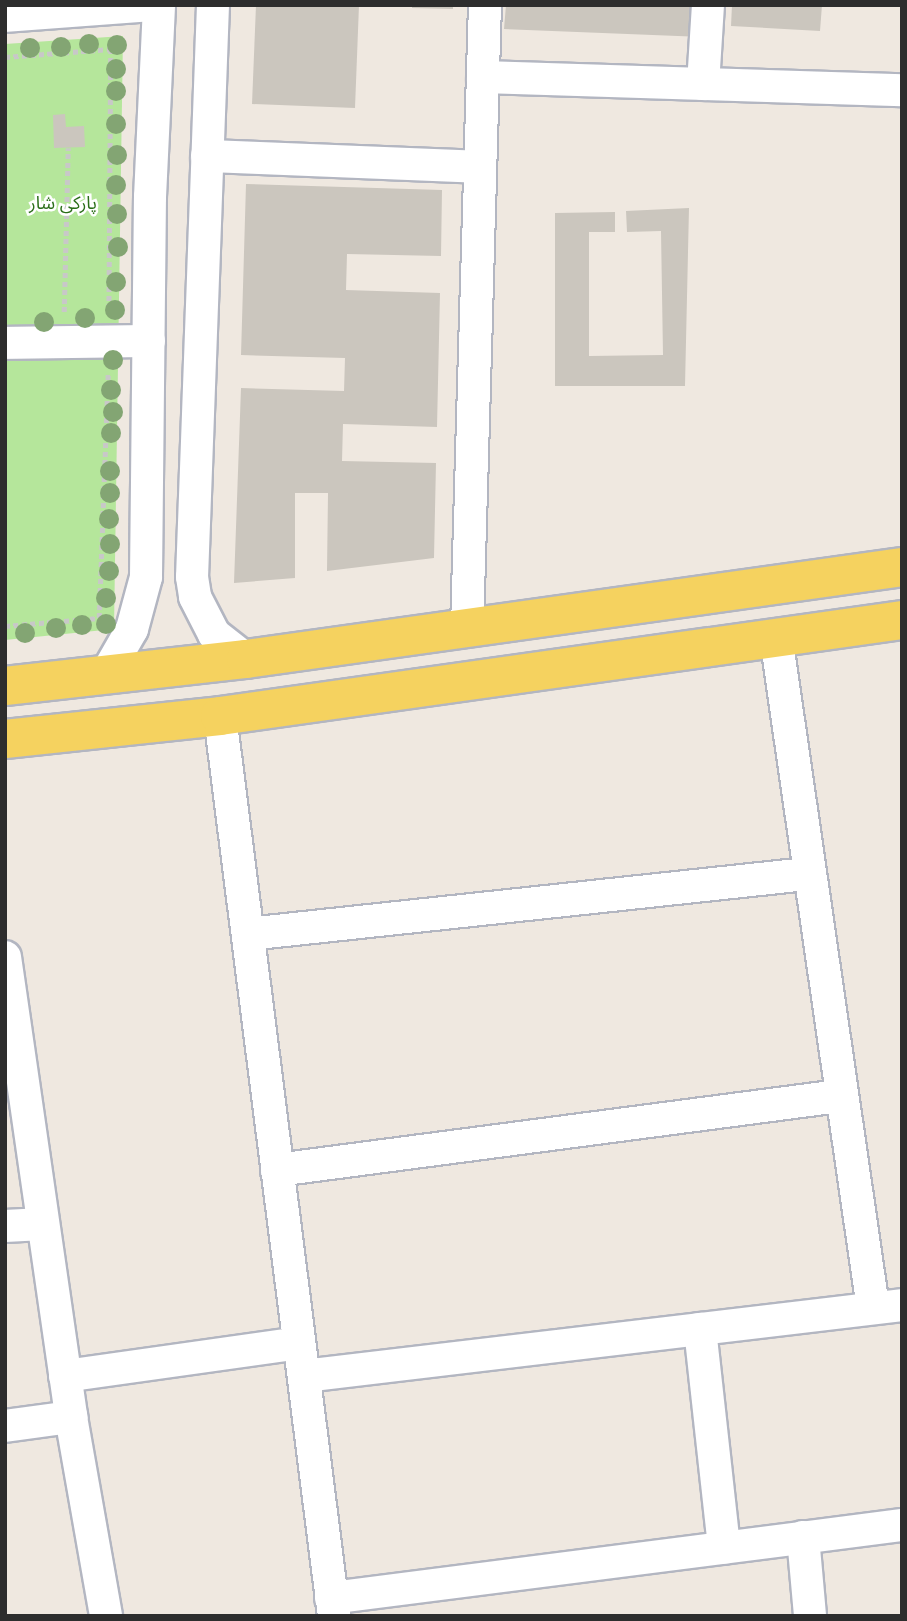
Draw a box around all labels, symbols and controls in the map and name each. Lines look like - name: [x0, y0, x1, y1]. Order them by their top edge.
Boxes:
- park label: پارکی شار: [29, 192, 97, 214]

